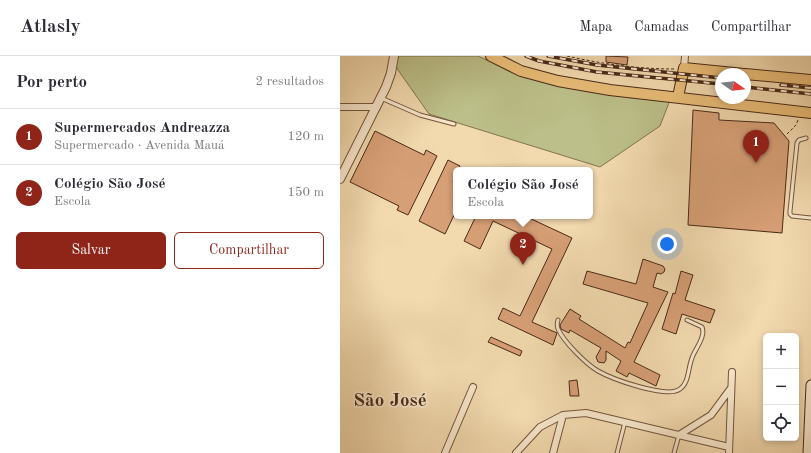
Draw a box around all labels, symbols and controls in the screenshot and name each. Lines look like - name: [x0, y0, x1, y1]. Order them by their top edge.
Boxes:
- text: Atlasly: [20, 18, 81, 37]
- text: Mapa: [579, 20, 612, 34]
- text: Camadas: [634, 20, 689, 34]
- text: Compartilhar: [711, 20, 791, 34]
- north arrow: [715, 68, 751, 104]
- text: Por perto: [16, 74, 87, 91]
- text: 2 resultados: [256, 75, 324, 88]
- text: Supermercados Andreazza: [54, 121, 230, 136]
- text: 1: [25, 130, 33, 143]
- text: 120 m: [287, 130, 324, 143]
- pin: 1: [743, 130, 769, 163]
- text: Supermercado · Avenida Mauá: [54, 139, 224, 152]
- popup: [453, 167, 593, 219]
- text: Colégio São José: [54, 177, 166, 192]
- text: Colégio São José: [467, 178, 579, 193]
- text: 2: [25, 186, 33, 199]
- text: 150 m: [287, 186, 324, 199]
- text: Escola: [54, 195, 91, 208]
- text: Escola: [467, 196, 504, 209]
- button: Salvar: [16, 232, 166, 269]
- button: Compartilhar: [174, 232, 324, 269]
- pin: 2: [510, 232, 536, 265]
- your location: [657, 234, 677, 254]
- map controls: [763, 333, 799, 441]
- button: +: [763, 333, 799, 369]
- button: −: [763, 369, 799, 405]
- district label: São José: [353, 392, 427, 411]
- button: locate: [763, 405, 799, 441]

